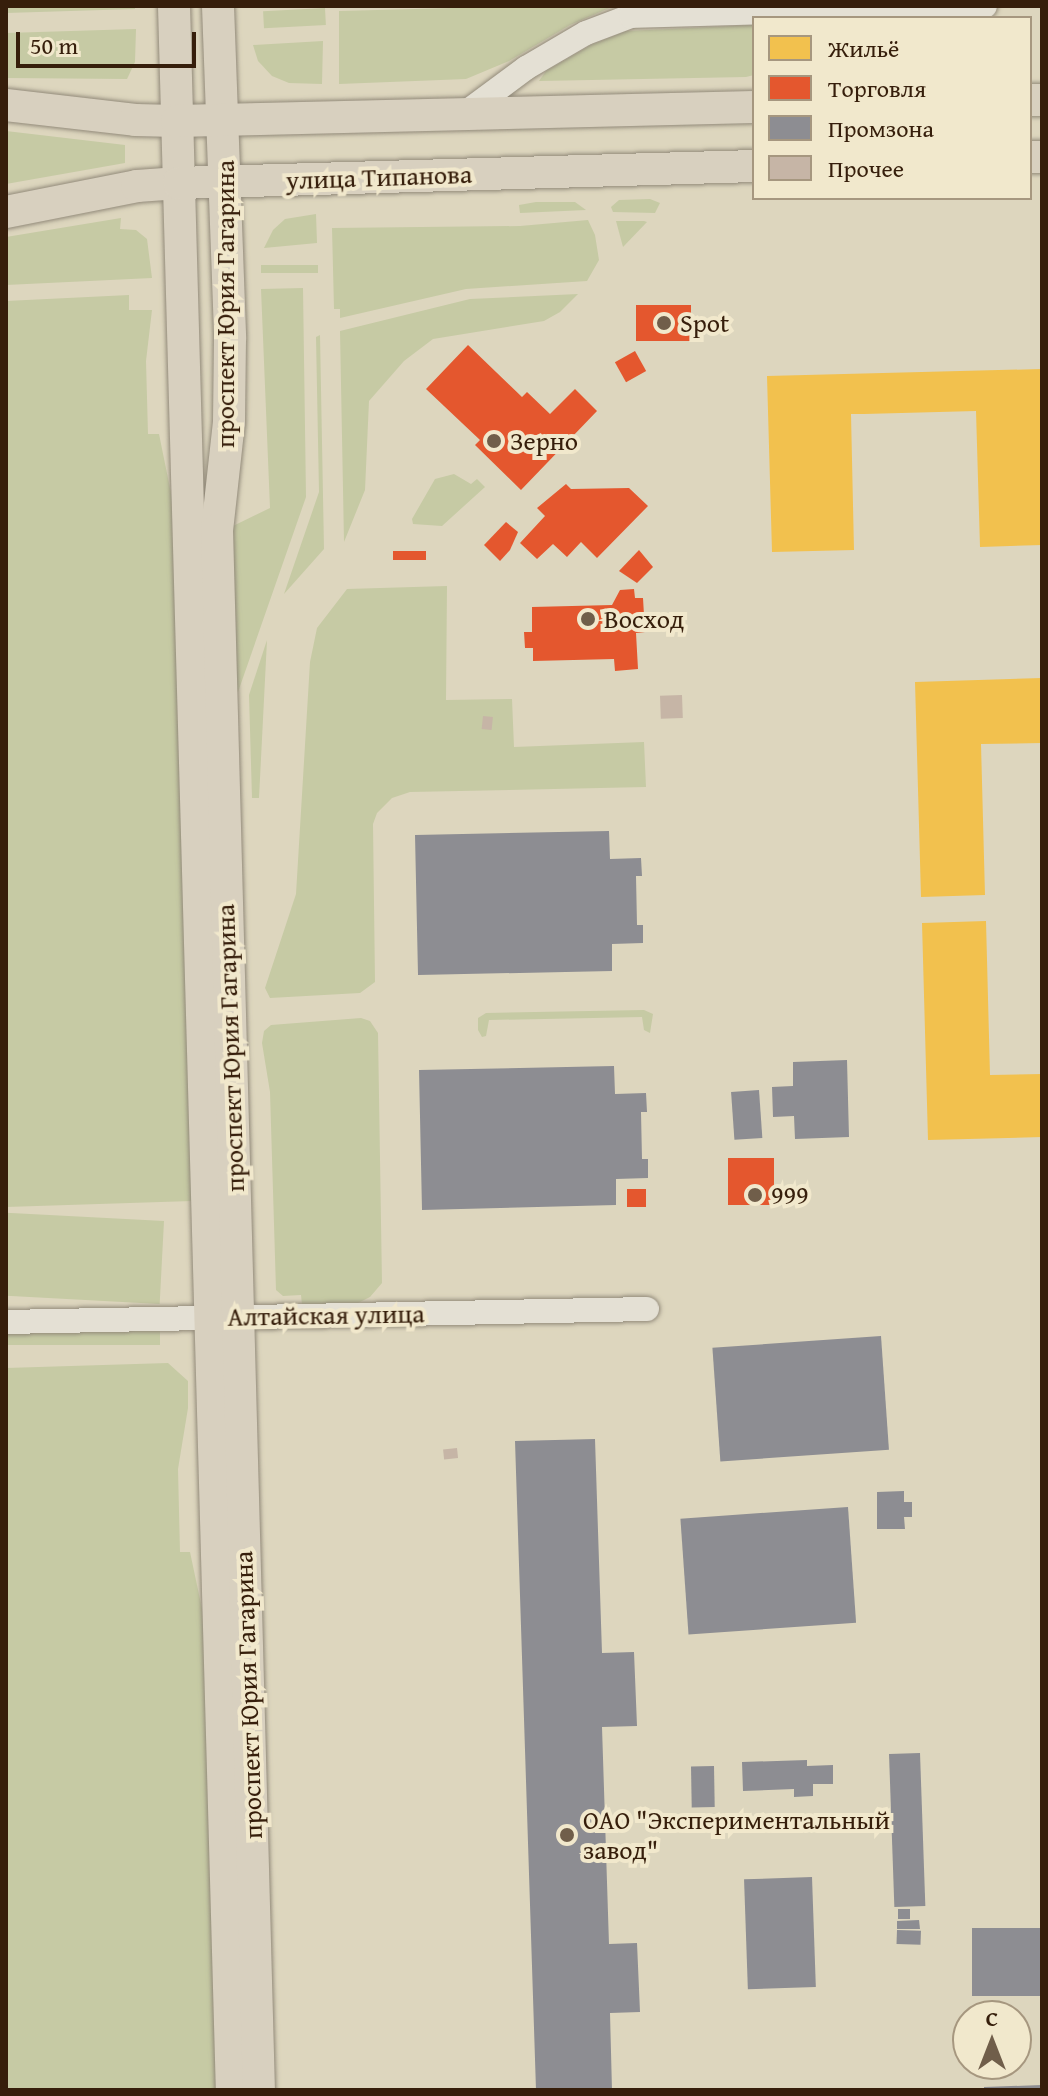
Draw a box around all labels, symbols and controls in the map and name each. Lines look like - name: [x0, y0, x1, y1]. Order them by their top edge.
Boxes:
- scale bar: [20, 16, 200, 66]
- legend: [752, 16, 1032, 200]
- text: 50 m: [30, 28, 78, 63]
- text: Жильё: [828, 31, 899, 66]
- text: Торговля: [828, 71, 926, 106]
- text: Промзона: [828, 111, 934, 146]
- text: Прочее: [828, 151, 904, 186]
- street label: улица Типанова: [285, 158, 473, 196]
- street label: проспект Юрия Гагарина: [209, 160, 241, 448]
- place label: Spot: [680, 307, 729, 339]
- marker: Spot: [655, 314, 673, 332]
- place label: Зерно: [510, 425, 578, 457]
- marker: Зерно: [485, 432, 503, 450]
- place label: Восход: [604, 603, 684, 635]
- marker: Восход: [579, 610, 597, 628]
- street label: проспект Юрия Гагарина: [209, 903, 251, 1193]
- place label: 999: [771, 1179, 809, 1211]
- marker: 999: [746, 1186, 764, 1204]
- street label: Алтайская улица: [227, 1298, 425, 1332]
- street label: проспект Юрия Гагарина: [227, 1550, 269, 1840]
- place label: ОАО "Экспериментальный завод": [583, 1804, 890, 1866]
- marker: ОАО "Экспериментальный завод": [558, 1826, 576, 1844]
- north arrow: [952, 2000, 1032, 2080]
- text: С: [986, 2002, 998, 2034]

